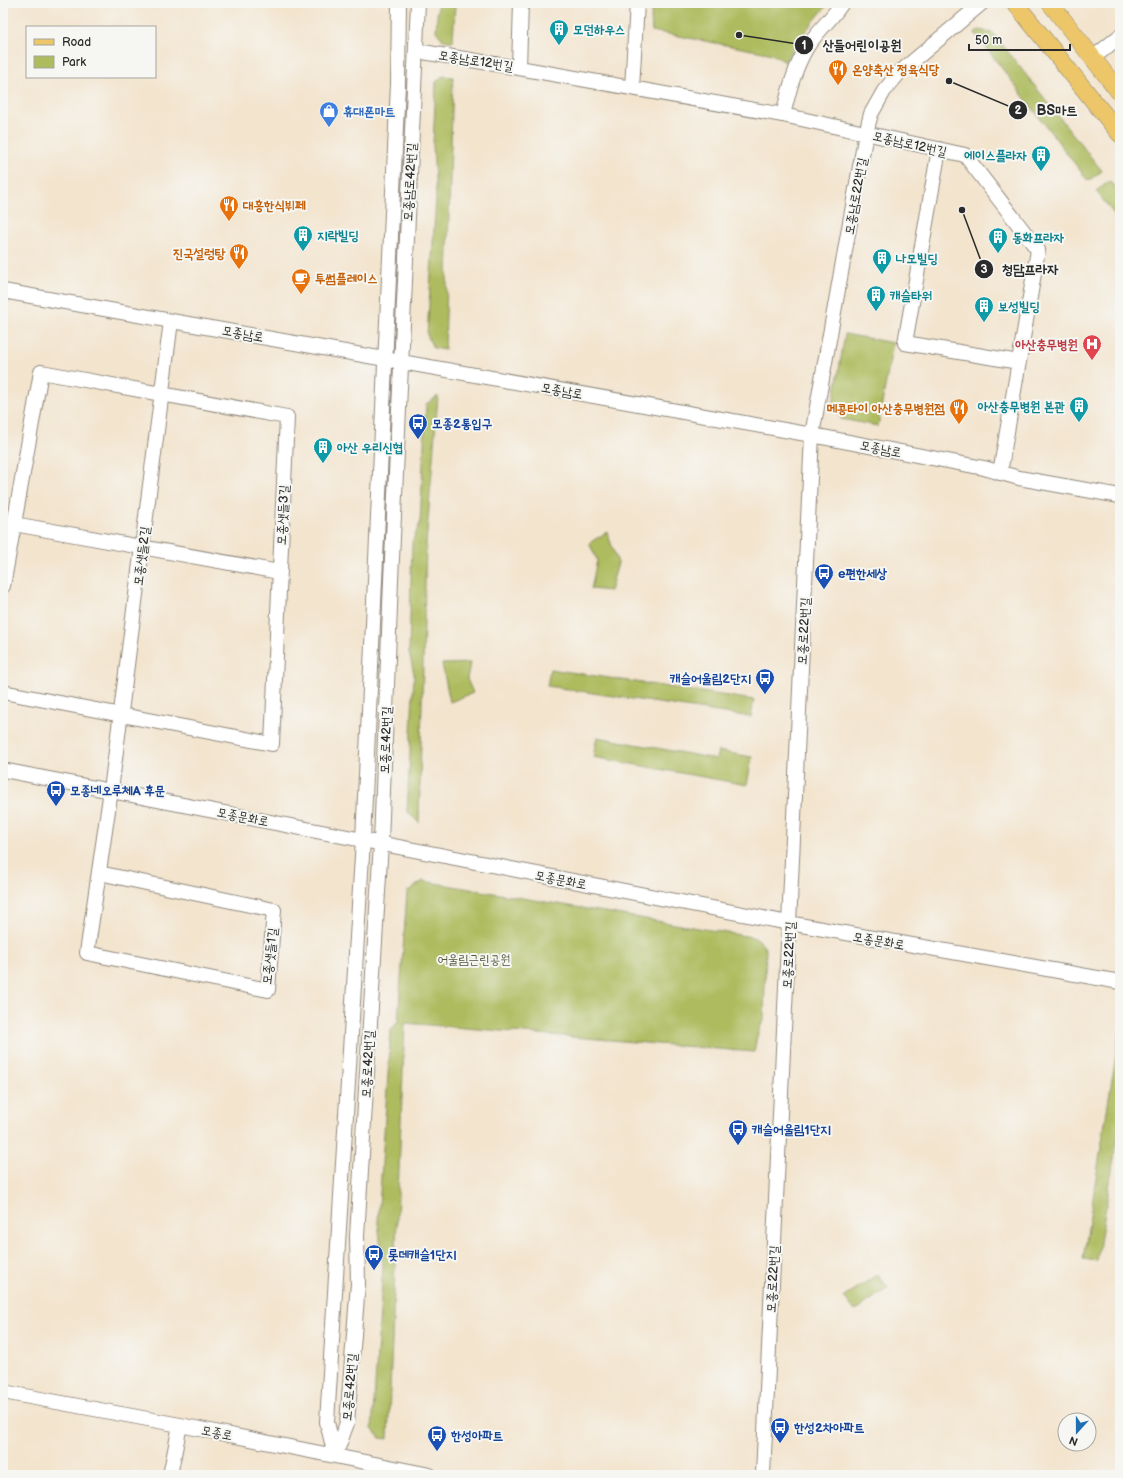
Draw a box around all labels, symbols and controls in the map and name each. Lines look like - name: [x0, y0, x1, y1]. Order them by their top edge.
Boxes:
- building icon: 모던하우스: [548, 18, 570, 46]
- place label: 모던하우스: [573, 22, 625, 38]
- legend: [26, 26, 156, 78]
- scale bar: [969, 26, 1070, 52]
- callout: 산들어린이공원: [794, 32, 909, 58]
- text: 50 m: [975, 33, 1002, 48]
- text: Road: [62, 35, 91, 50]
- text: 산들어린이공원: [823, 37, 901, 54]
- text: 1: [801, 38, 807, 53]
- street label: 모종남로12번길: [437, 47, 514, 75]
- text: Park: [62, 55, 86, 70]
- restaurant icon: 온양축산 정육식당: [827, 58, 849, 86]
- place label: 온양축산 정육식당: [852, 62, 940, 78]
- callout: BS마트: [1008, 97, 1085, 123]
- shop icon: 휴대폰마트: [318, 100, 340, 128]
- text: BS마트: [1037, 102, 1077, 119]
- text: 2: [1014, 103, 1022, 118]
- place label: 휴대폰마트: [343, 104, 396, 120]
- street label: 모종남로12번길: [871, 128, 948, 160]
- street label: 모종남로42번길: [400, 142, 420, 222]
- building icon: 에이스플라자: [1030, 144, 1052, 172]
- place label: 에이스플라자: [964, 148, 1028, 164]
- street label: 모종남로22번길: [841, 156, 871, 236]
- restaurant icon: 대흥한식뷔페: [218, 194, 240, 222]
- place label: 대흥한식뷔페: [242, 198, 306, 214]
- building icon: 지락빌딩: [292, 224, 314, 252]
- building icon: 동화프라자: [987, 226, 1009, 254]
- place label: 지락빌딩: [317, 228, 359, 244]
- place label: 동화프라자: [1012, 230, 1065, 246]
- restaurant icon: 진국설렁탕: [228, 242, 250, 270]
- place label: 진국설렁탕: [173, 246, 227, 262]
- building icon: 나모빌딩: [871, 247, 893, 275]
- place label: 나모빌딩: [895, 251, 938, 267]
- callout: 청담프라자: [974, 256, 1066, 282]
- text: 청담프라자: [1002, 261, 1059, 278]
- text: 3: [980, 262, 988, 277]
- cafe icon: 투썸플레이스: [290, 267, 312, 295]
- place label: 투썸플레이스: [315, 271, 378, 287]
- building icon: 캐슬타워: [865, 284, 887, 312]
- place label: 캐슬타워: [889, 288, 932, 304]
- building icon: 보성빌딩: [973, 295, 995, 323]
- place label: 보성빌딩: [998, 299, 1040, 315]
- street label: 모종남로: [221, 322, 265, 345]
- hospital icon: 아산충무병원: [1081, 333, 1103, 361]
- place label: 아산충무병원: [1015, 337, 1078, 353]
- street label: 모종남로: [540, 379, 584, 402]
- building icon: 아산충무병원 본관: [1068, 395, 1090, 423]
- restaurant icon: 메콩타이 아산충무병원점: [948, 397, 970, 425]
- place label: 아산충무병원 본관: [978, 399, 1066, 415]
- place label: 메콩타이 아산충무병원점: [826, 401, 946, 417]
- bus stop icon: 모종2통입구: [407, 412, 429, 440]
- place label: 모종2통입구: [432, 416, 493, 432]
- building icon: 아산 우리신협: [312, 436, 334, 464]
- street label: 모종남로: [859, 437, 903, 461]
- place label: 아산 우리신협: [337, 440, 403, 456]
- street label: 모종샛들3길: [273, 485, 293, 546]
- street label: 모종샛들2길: [130, 525, 154, 587]
- bus stop icon: e편한세상: [813, 562, 835, 590]
- place label: e편한세상: [838, 566, 888, 582]
- street label: 모종로22번길: [794, 597, 814, 665]
- bus stop icon: 캐슬어울림2단지: [754, 667, 776, 695]
- place label: 캐슬어울림2단지: [669, 671, 752, 687]
- street label: 모종로42번길: [377, 706, 395, 774]
- bus stop icon: 모종네오루체A 후문: [45, 779, 67, 807]
- place label: 모종네오루체A 후문: [70, 783, 165, 799]
- street label: 모종문화로: [216, 804, 270, 830]
- street label: 모종문화로: [534, 867, 588, 893]
- street label: 모종로22번길: [779, 921, 799, 989]
- street label: 모종샛들1길: [259, 927, 281, 985]
- street label: 모종문화로: [852, 929, 906, 953]
- park label: 어울림근린공원: [437, 952, 511, 968]
- street label: 모종로42번길: [358, 1030, 378, 1098]
- bus stop icon: 캐슬어울림1단지: [727, 1118, 749, 1146]
- place label: 캐슬어울림1단지: [751, 1122, 831, 1138]
- bus stop icon: 롯데캐슬1단지: [363, 1243, 385, 1271]
- street label: 모종로22번길: [763, 1245, 783, 1313]
- place label: 롯데캐슬1단지: [388, 1247, 457, 1263]
- street label: 모종로42번길: [339, 1353, 361, 1422]
- north arrow: [1057, 1412, 1097, 1452]
- bus stop icon: 한성2차아파트: [769, 1416, 791, 1444]
- place label: 한성2차아파트: [793, 1420, 865, 1436]
- street label: 모종로: [200, 1422, 234, 1444]
- bus stop icon: 한성아파트: [426, 1424, 448, 1452]
- place label: 한성아파트: [450, 1428, 504, 1444]
- text: N: [1067, 1433, 1080, 1448]

